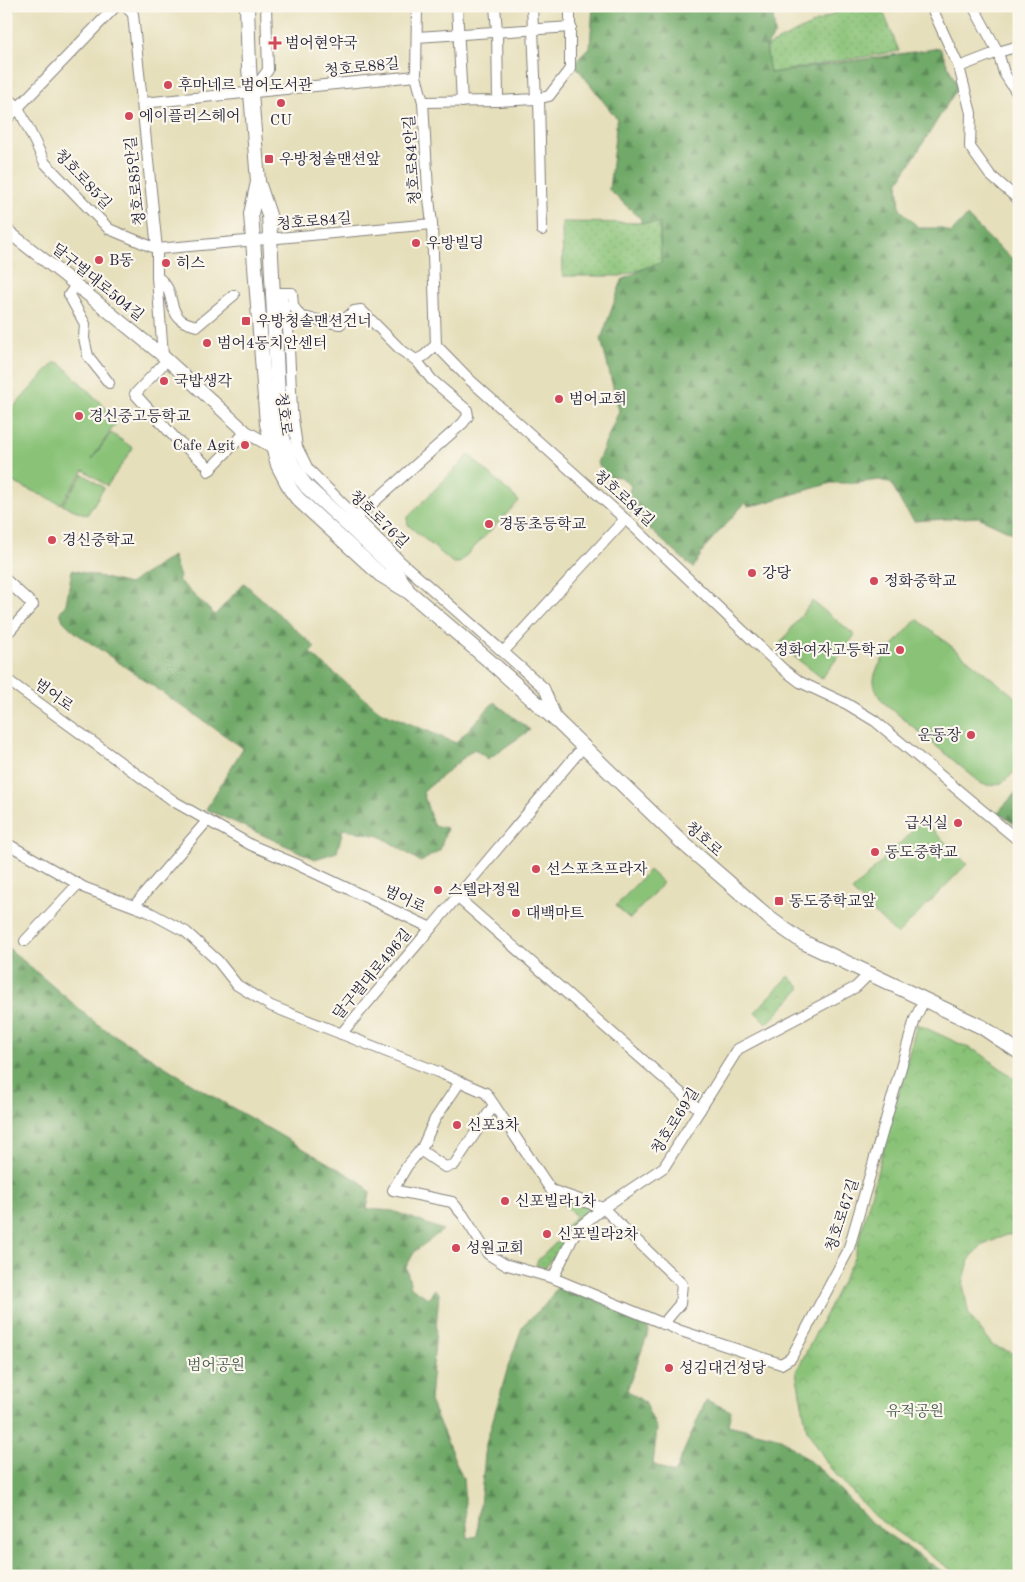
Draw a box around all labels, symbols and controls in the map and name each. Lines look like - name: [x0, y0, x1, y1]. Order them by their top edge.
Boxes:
- place label: 범어현약국: [285, 35, 358, 52]
- marker: 범어현약국: [269, 37, 281, 49]
- street label: 청호로88길: [324, 55, 400, 80]
- place label: 후마네르 범어도서관: [178, 76, 313, 94]
- marker: 후마네르 범어도서관: [162, 79, 174, 91]
- marker: CU: [275, 97, 287, 109]
- place label: 에이플러스헤어: [139, 108, 240, 125]
- marker: 에이플러스헤어: [123, 110, 135, 122]
- place label: CU: [270, 114, 292, 129]
- street label: 청호로84안길: [401, 115, 424, 205]
- street label: 청호로85안길: [122, 135, 149, 227]
- street label: 청호로85길: [51, 146, 115, 213]
- place label: 우방청솔맨션앞: [279, 151, 381, 168]
- marker: 우방청솔맨션앞: [263, 153, 275, 165]
- street label: 청호로84길: [276, 210, 352, 233]
- place label: 우방빌딩: [426, 235, 484, 252]
- marker: 우방빌딩: [410, 237, 422, 249]
- street label: 달구벌대로504길: [48, 240, 147, 325]
- place label: B동: [109, 253, 134, 269]
- marker: B동: [93, 254, 105, 266]
- place label: 히스: [176, 255, 205, 272]
- marker: 히스: [160, 257, 172, 269]
- place label: 우방청솔맨션건너: [256, 313, 372, 330]
- marker: 우방청솔맨션건너: [240, 315, 252, 327]
- place label: 범어4동치안센터: [217, 335, 327, 352]
- marker: 범어4동치안센터: [201, 337, 213, 349]
- place label: 국밥생각: [174, 373, 232, 390]
- marker: 국밥생각: [158, 375, 170, 387]
- street label: 청호로: [272, 391, 295, 437]
- place label: 범어교회: [569, 391, 627, 408]
- marker: 범어교회: [553, 393, 565, 405]
- place label: 경신중고등학교: [89, 408, 191, 425]
- marker: 경신중고등학교: [73, 410, 85, 422]
- place label: Cafe Agit: [173, 439, 235, 454]
- marker: Cafe Agit: [239, 439, 251, 451]
- street label: 청호로84길: [590, 467, 657, 530]
- street label: 청호로76길: [346, 487, 412, 552]
- place label: 경동초등학교: [499, 516, 586, 533]
- marker: 경동초등학교: [483, 518, 495, 530]
- place label: 경신중학교: [62, 532, 135, 549]
- marker: 경신중학교: [46, 534, 58, 546]
- place label: 강당: [762, 565, 791, 582]
- marker: 강당: [746, 567, 758, 579]
- place label: 정화중학교: [884, 573, 957, 590]
- marker: 정화중학교: [868, 575, 880, 587]
- place label: 정화여자고등학교: [774, 642, 891, 659]
- marker: 정화여자고등학교: [894, 644, 906, 656]
- street label: 범어로: [31, 676, 77, 715]
- place label: 운동장: [918, 727, 961, 744]
- marker: 운동장: [965, 729, 977, 741]
- place label: 급식실: [905, 815, 948, 832]
- marker: 급식실: [952, 817, 964, 829]
- street label: 청호로: [682, 819, 726, 861]
- place label: 동도중학교: [885, 844, 958, 861]
- marker: 동도중학교: [869, 846, 881, 858]
- place label: 선스포츠프라자: [546, 861, 648, 878]
- marker: 선스포츠프라자: [530, 863, 542, 875]
- place label: 스텔라정원: [448, 882, 520, 899]
- street label: 범어로: [381, 883, 429, 917]
- marker: 스텔라정원: [432, 884, 444, 896]
- place label: 동도중학교앞: [789, 893, 876, 910]
- marker: 동도중학교앞: [773, 895, 785, 907]
- place label: 대백마트: [526, 905, 584, 922]
- marker: 대백마트: [510, 907, 522, 919]
- street label: 달구벌대로496길: [330, 926, 415, 1023]
- street label: 청호로69길: [648, 1085, 703, 1158]
- place label: 신포3차: [467, 1117, 520, 1134]
- marker: 신포3차: [451, 1119, 463, 1131]
- street label: 청호로67길: [823, 1177, 862, 1254]
- place label: 신포빌라1차: [515, 1193, 597, 1210]
- marker: 신포빌라1차: [499, 1195, 511, 1207]
- place label: 신포빌라2차: [557, 1226, 639, 1243]
- marker: 신포빌라2차: [541, 1228, 553, 1240]
- place label: 성원교회: [466, 1240, 524, 1257]
- marker: 성원교회: [450, 1242, 462, 1254]
- park label: 범어공원: [187, 1357, 245, 1374]
- place label: 성김대건성당: [679, 1360, 766, 1377]
- marker: 성김대건성당: [663, 1362, 675, 1374]
- park label: 유적공원: [886, 1403, 944, 1420]

